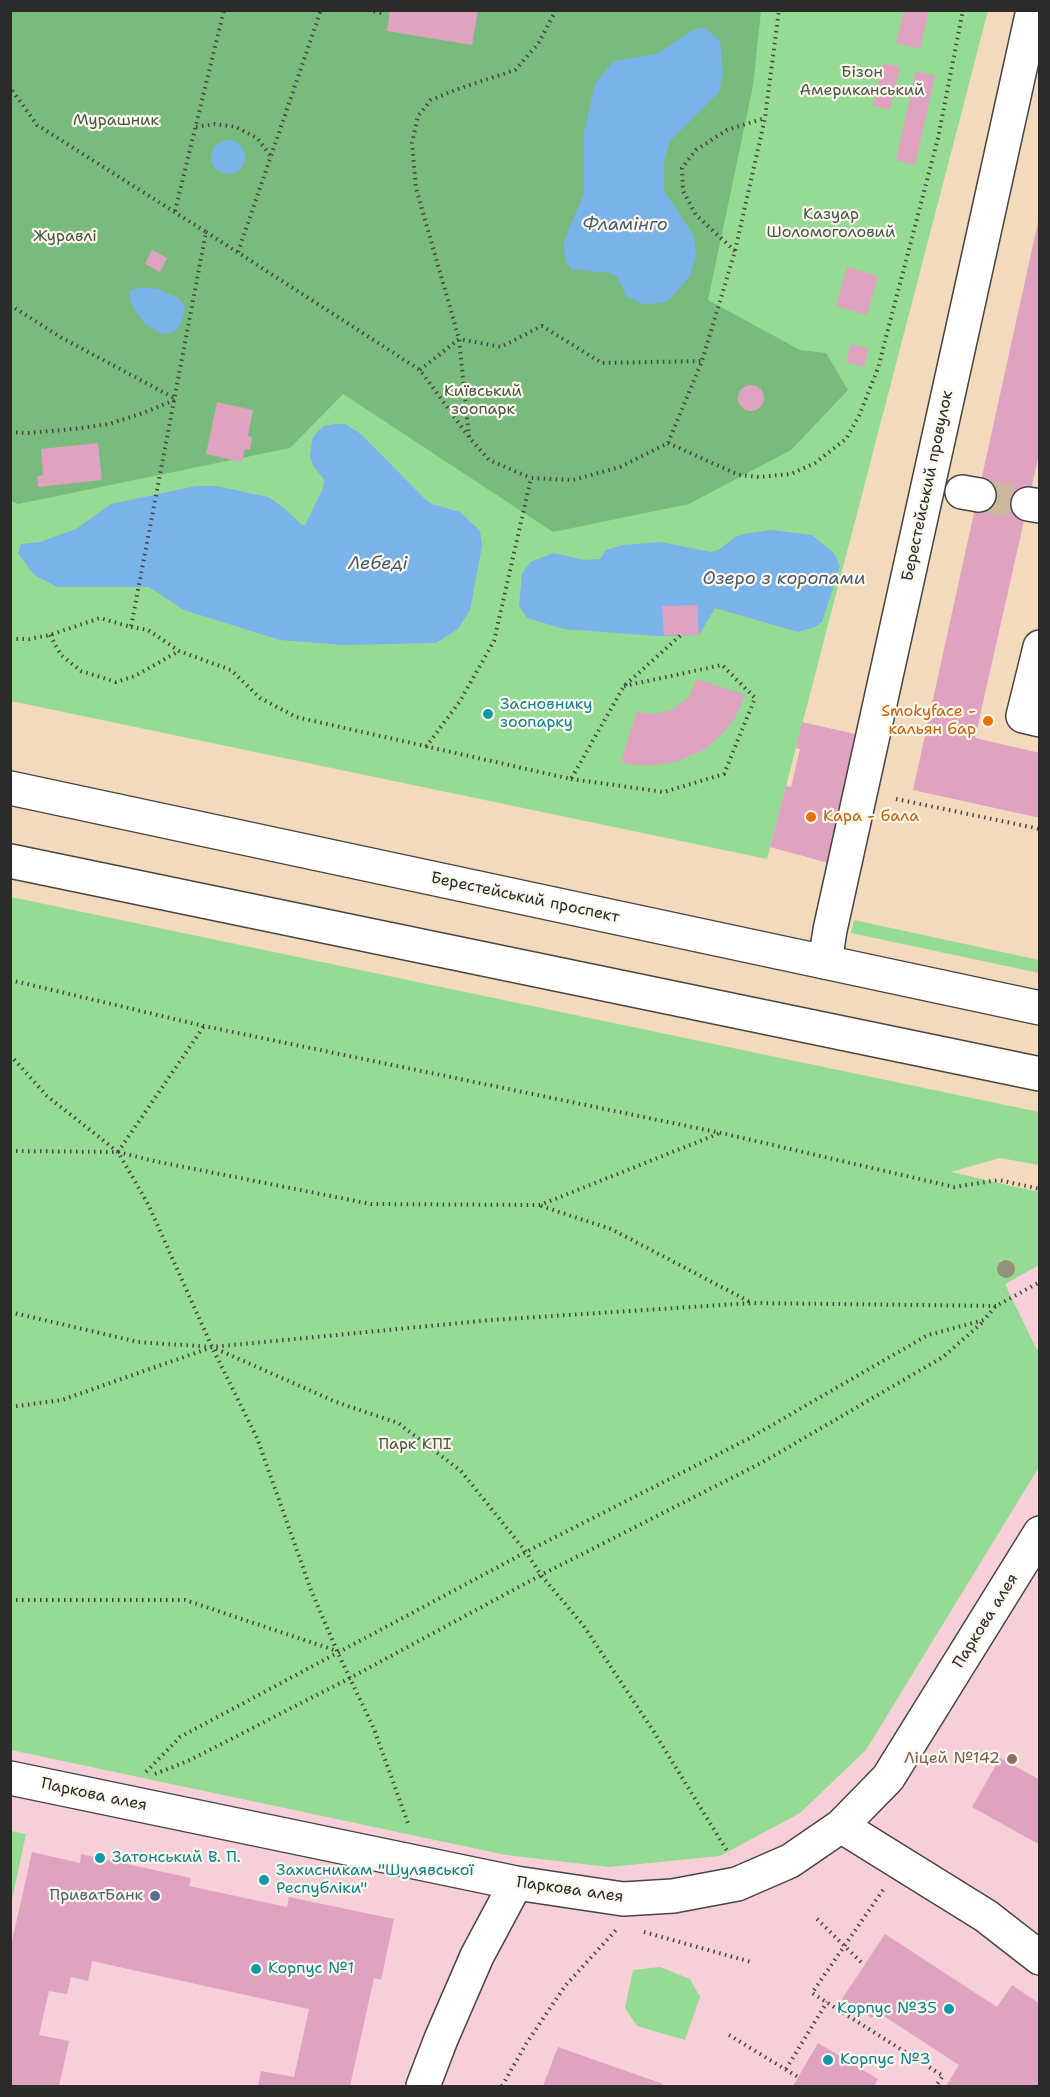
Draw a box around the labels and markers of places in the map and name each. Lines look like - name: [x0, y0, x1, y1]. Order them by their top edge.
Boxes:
- place label: Засновнику зоопарку: [500, 695, 592, 733]
- place label: Smokyface - кальян бар: [881, 702, 976, 740]
- marker: Засновнику зоопарку: [481, 707, 495, 721]
- marker: Smokyface - кальян бар: [981, 714, 995, 728]
- place label: Кара - бала: [823, 807, 919, 827]
- marker: Кара - бала: [804, 810, 818, 824]
- place label: Ліцей №142: [904, 1749, 1000, 1769]
- marker: Ліцей №142: [1005, 1752, 1019, 1766]
- place label: Затонський В. П.: [112, 1848, 241, 1868]
- marker: Затонський В. П.: [93, 1851, 107, 1865]
- place label: Захисникам "Шулявської Республіки": [276, 1861, 474, 1899]
- marker: Захисникам "Шулявської Республіки": [257, 1873, 271, 1887]
- place label: ПриватБанк: [49, 1886, 143, 1906]
- marker: ПриватБанк: [148, 1889, 162, 1903]
- place label: Корпус №1: [268, 1959, 354, 1979]
- marker: Корпус №1: [249, 1962, 263, 1976]
- place label: Корпус №35: [837, 1999, 937, 2019]
- marker: Корпус №35: [942, 2002, 956, 2016]
- place label: Корпус №3: [840, 2050, 931, 2070]
- marker: Корпус №3: [821, 2053, 835, 2067]

